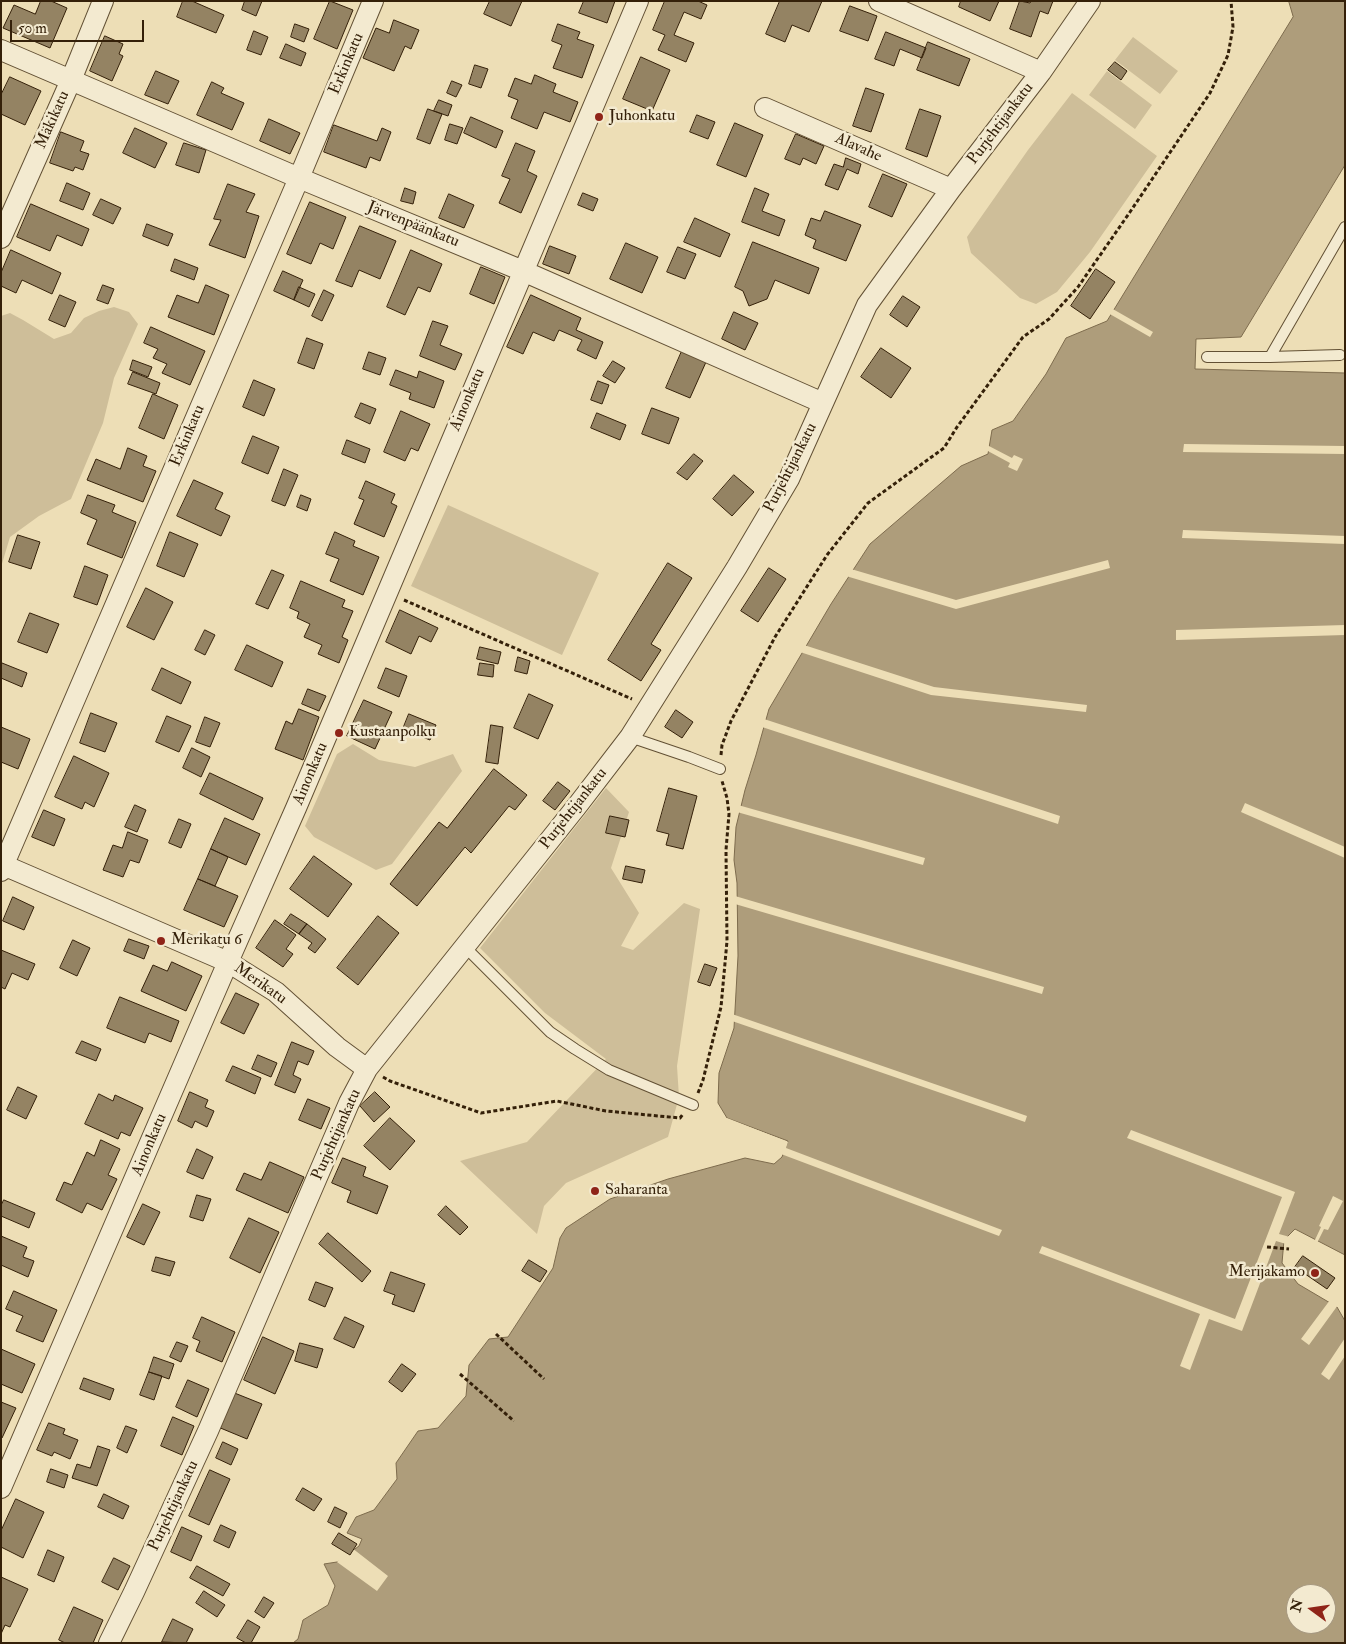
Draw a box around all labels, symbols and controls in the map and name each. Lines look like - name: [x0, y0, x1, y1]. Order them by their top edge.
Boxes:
- scale bar: [12, 10, 146, 42]
- text: 50 m: [18, 19, 47, 38]
- street label: Erkinkatu: [325, 30, 369, 98]
- street label: Purjehtijankatu: [964, 79, 1038, 169]
- street label: Mäkikatu: [32, 88, 74, 152]
- place label: Juhonkatu: [609, 107, 675, 127]
- marker: Juhonkatu: [593, 111, 605, 123]
- street label: Alavahe: [832, 129, 884, 167]
- street label: Järvenpäänkatu: [364, 198, 462, 252]
- street label: Ainonkatu: [446, 366, 490, 434]
- street label: Erkinkatu: [166, 402, 210, 470]
- street label: Purjehtijankatu: [760, 420, 822, 516]
- place label: Kustaanpolku: [349, 723, 436, 743]
- marker: Kustaanpolku: [333, 727, 345, 739]
- street label: Ainonkatu: [289, 740, 333, 808]
- street label: Purjehtijankatu: [536, 765, 612, 853]
- place label: Merikatu 6: [171, 931, 242, 951]
- marker: Merikatu 6: [155, 935, 167, 947]
- street label: Merikatu: [230, 959, 290, 1009]
- street label: Purjehtijankatu: [308, 1086, 366, 1184]
- street label: Ainonkatu: [128, 1111, 172, 1179]
- place label: Saharanta: [605, 1181, 668, 1201]
- marker: Saharanta: [589, 1185, 601, 1197]
- place label: Merijakamo: [1228, 1263, 1305, 1283]
- marker: Merijakamo: [1309, 1267, 1321, 1279]
- street label: Purjehtijankatu: [145, 1458, 203, 1554]
- north arrow: [1286, 1584, 1336, 1634]
- text: N: [1287, 1597, 1307, 1614]

